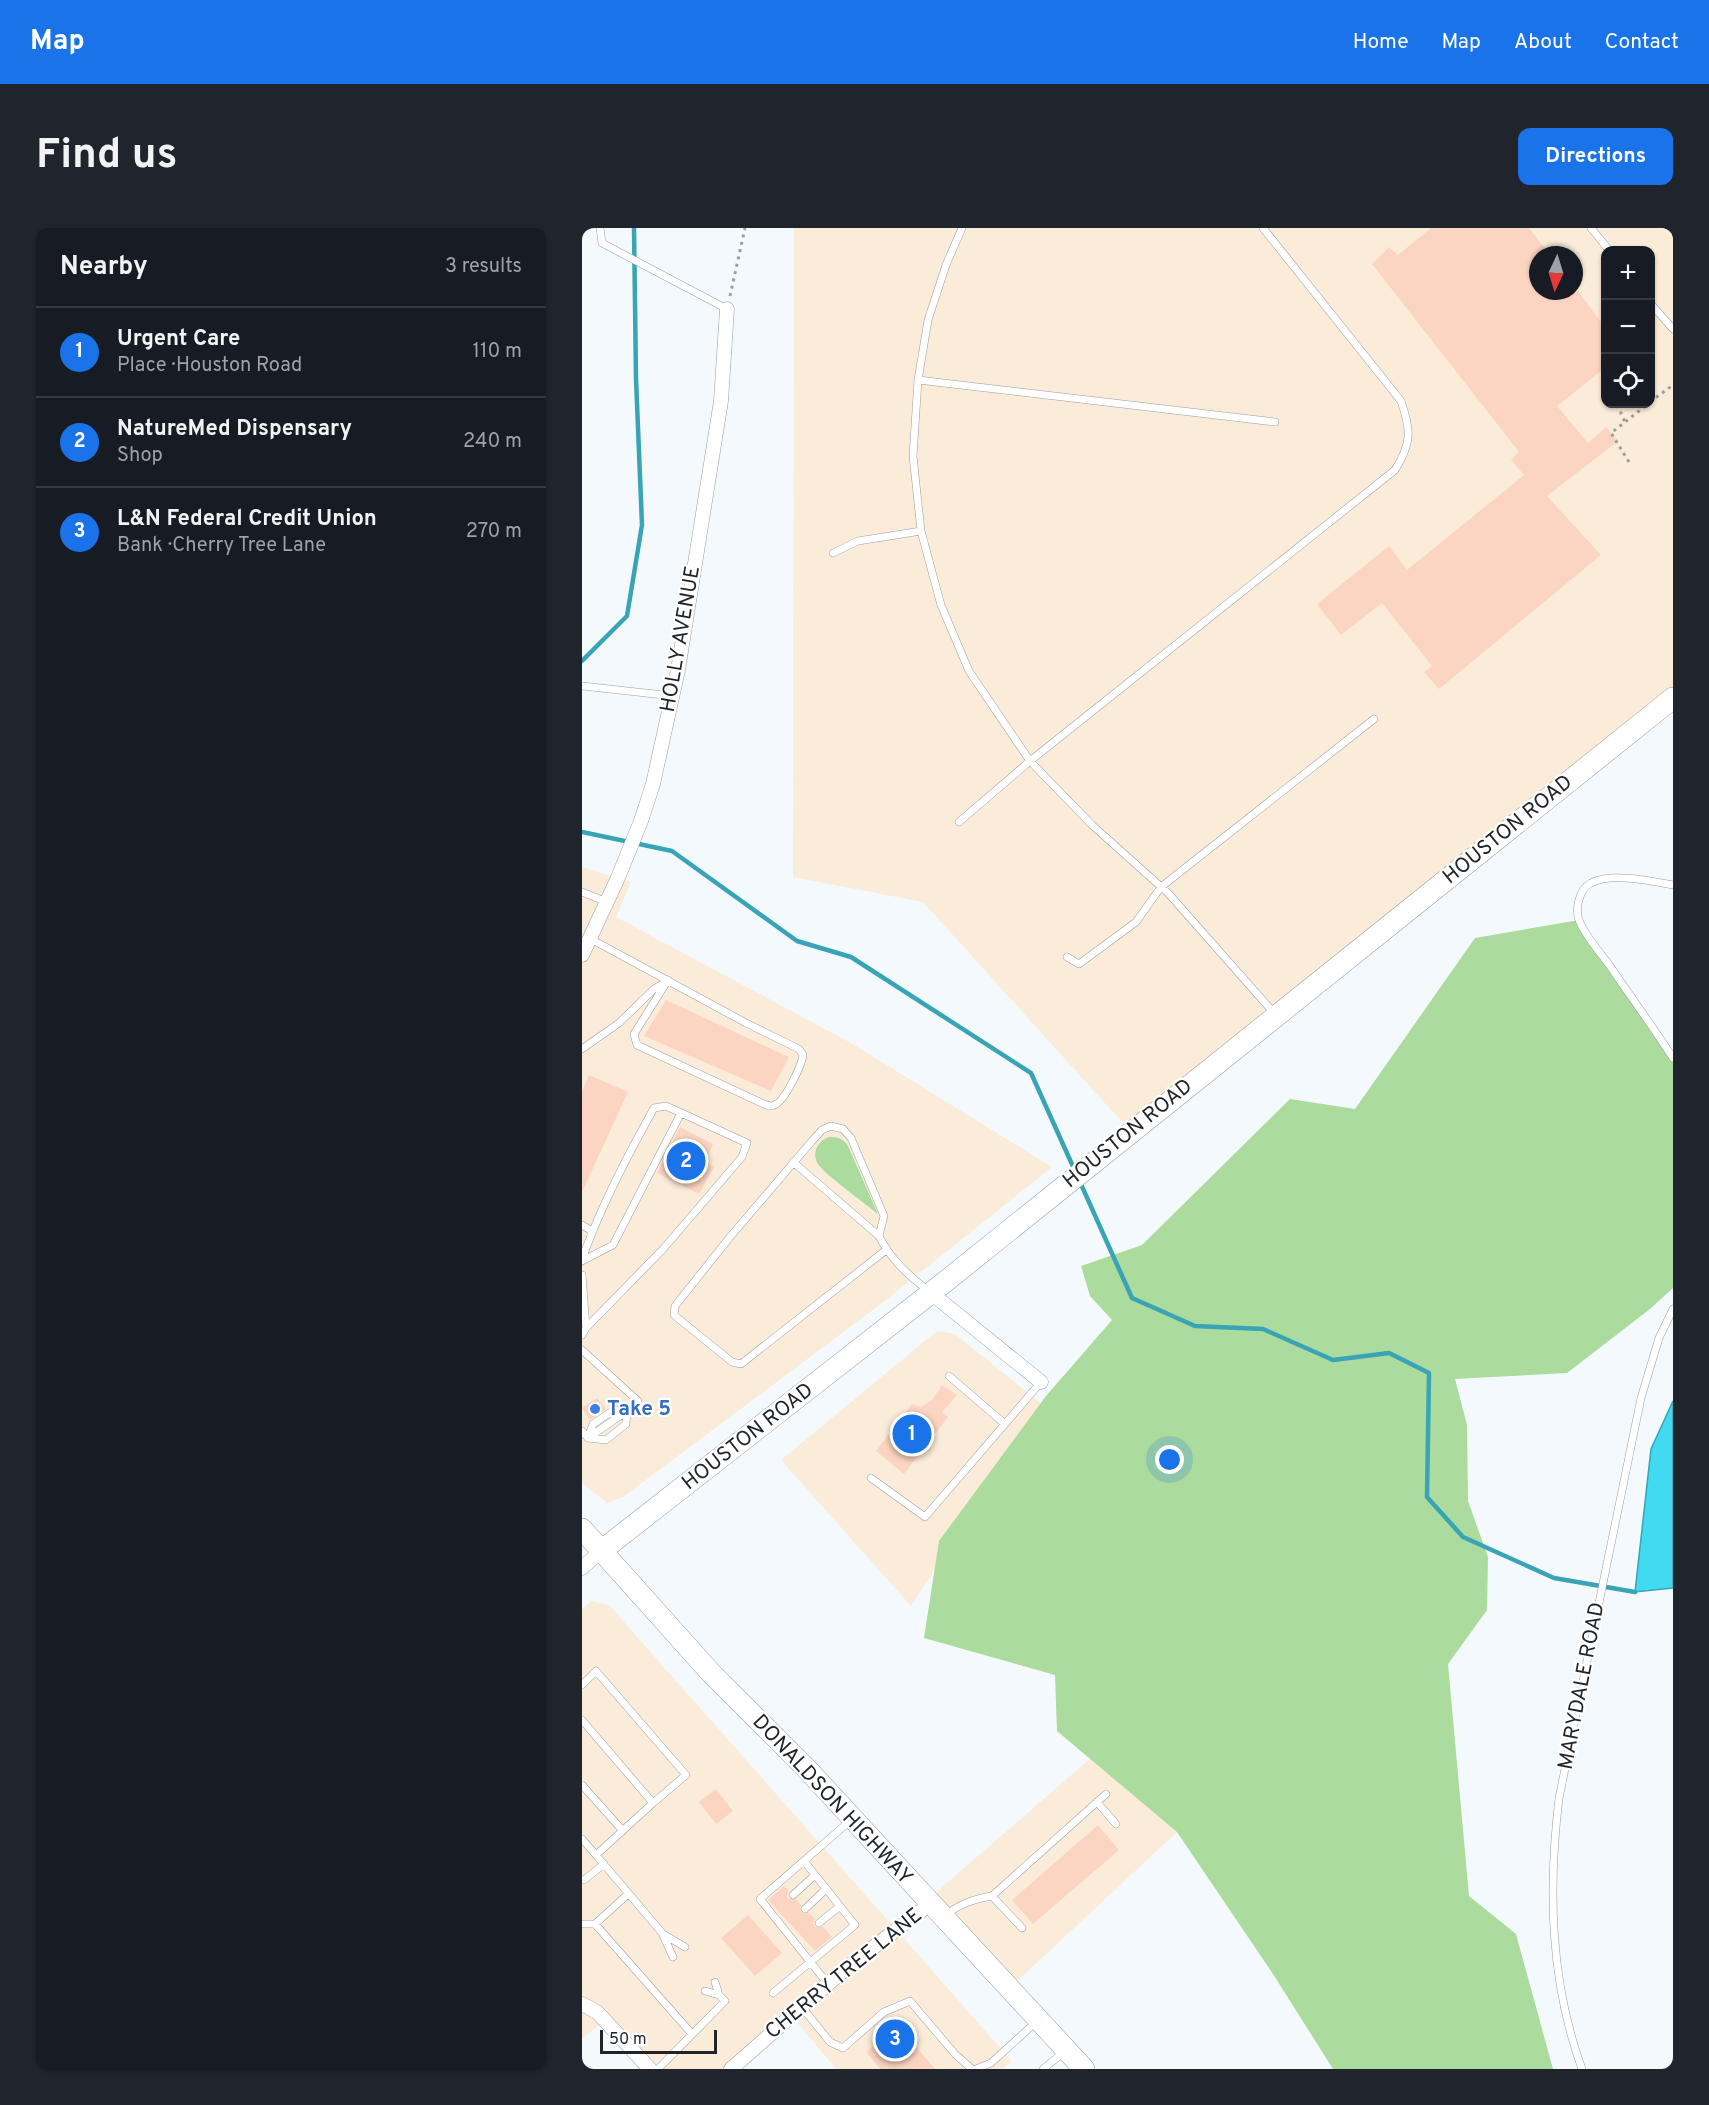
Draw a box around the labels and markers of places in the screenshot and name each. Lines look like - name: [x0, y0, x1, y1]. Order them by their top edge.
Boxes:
- pin: 2: [666, 1138, 706, 1184]
- place label: Take 5: [607, 1396, 671, 1423]
- marker: Take 5: [588, 1402, 602, 1416]
- pin: 1: [892, 1412, 932, 1456]
- pin: 3: [876, 2016, 914, 2062]

